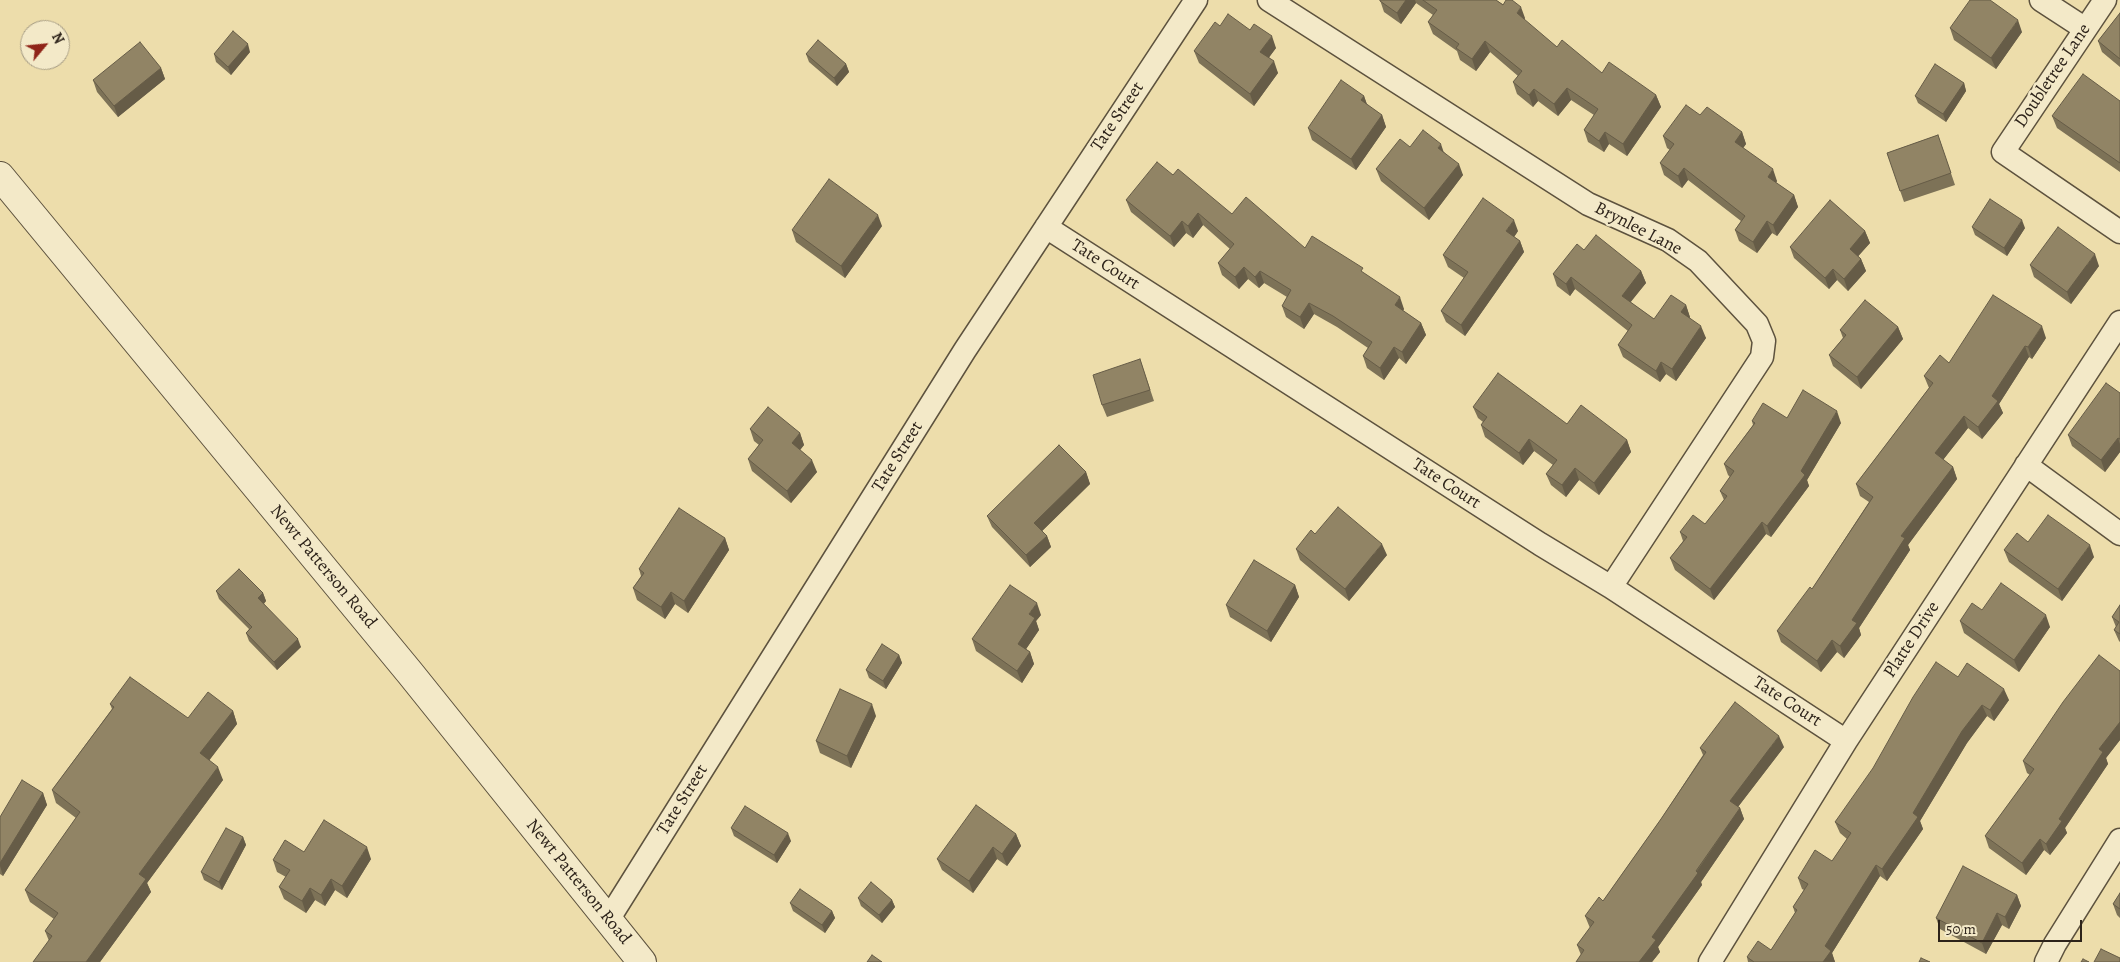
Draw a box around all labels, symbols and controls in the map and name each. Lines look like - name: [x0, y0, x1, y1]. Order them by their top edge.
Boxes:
- north arrow: [20, 20, 70, 70]
- street label: Doubletree Lane: [2010, 20, 2096, 132]
- text: N: [47, 29, 69, 47]
- street label: Tate Street: [1087, 78, 1149, 156]
- street label: Brynlee Lane: [1591, 198, 1685, 260]
- street label: Tate Court: [1067, 235, 1143, 295]
- street label: Tate Street: [868, 418, 928, 496]
- street label: Tate Court: [1408, 454, 1484, 514]
- street label: Newt Patterson Road: [265, 501, 381, 633]
- street label: Platte Drive: [1879, 598, 1945, 682]
- street label: Tate Court: [1749, 672, 1825, 732]
- street label: Tate Street: [653, 761, 713, 839]
- street label: Newt Patterson Road: [521, 815, 635, 949]
- scale bar: [1940, 910, 2084, 942]
- text: 50 m: [1946, 919, 1976, 939]

